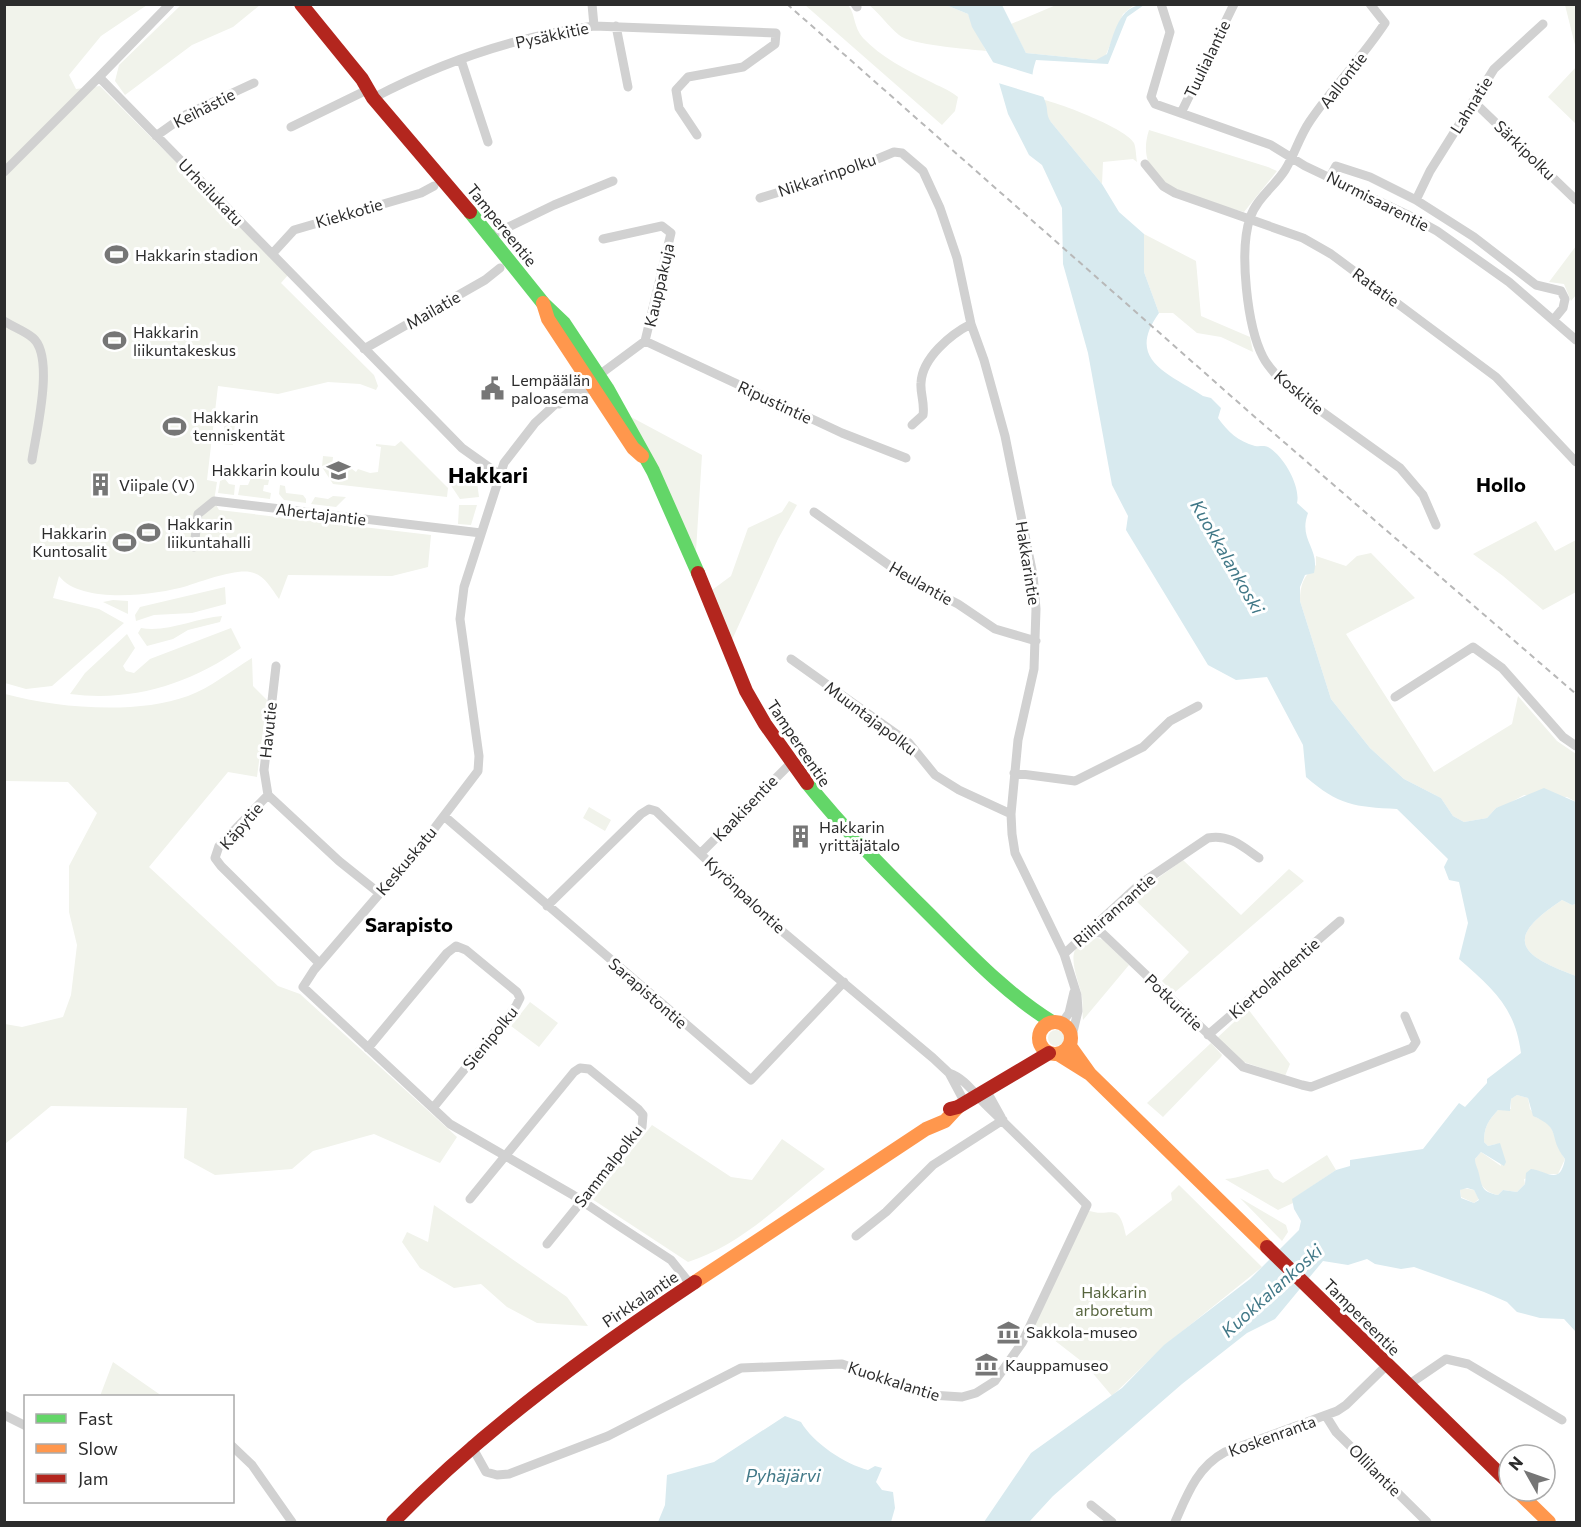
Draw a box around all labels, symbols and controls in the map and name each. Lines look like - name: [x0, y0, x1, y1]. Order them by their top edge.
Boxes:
- street label: Pysäkkitie: [514, 17, 590, 52]
- street label: Tuulialantie: [1180, 17, 1234, 101]
- street label: Aallontie: [1315, 48, 1370, 111]
- street label: Lahnatie: [1446, 73, 1495, 137]
- street label: Keihästie: [170, 84, 238, 131]
- street label: Särkipolku: [1491, 116, 1560, 183]
- street label: Nikkarinpolku: [775, 149, 878, 200]
- street label: Urheilukatu: [175, 154, 248, 229]
- street label: Nurmisaarentie: [1324, 167, 1433, 235]
- street label: Tampereentie: [463, 180, 541, 270]
- street label: Kiekkotie: [313, 194, 385, 231]
- street label: Kauppakuja: [640, 241, 677, 329]
- sports icon: Hakkarin stadion: [104, 242, 130, 268]
- place label: Hakkarin stadion: [135, 245, 258, 264]
- street label: Ratatie: [1349, 263, 1403, 310]
- street label: Mailatie: [402, 287, 463, 333]
- place label: Hakkarin liikuntakeskus: [133, 322, 236, 359]
- sports icon: Hakkarin liikuntakeskus: [102, 328, 128, 354]
- street label: Koskitie: [1271, 365, 1328, 418]
- place label: Lempäälän paloasema: [511, 370, 590, 407]
- public building icon: Lempäälän paloasema: [480, 376, 506, 402]
- street label: Ripustintie: [735, 376, 815, 427]
- place label: Hakkarin tenniskentät: [193, 407, 285, 444]
- sports icon: Hakkarin tenniskentät: [162, 413, 188, 439]
- school or university icon: Hakkarin koulu: [325, 457, 351, 483]
- place label: Hakkarin koulu: [211, 460, 320, 479]
- district label: Hakkari: [448, 461, 528, 488]
- building icon: Viipale (V): [88, 472, 114, 498]
- district label: Hollo: [1476, 472, 1526, 496]
- place label: Viipale (V): [119, 475, 195, 494]
- water label: Kuokkalankoski: [1186, 495, 1270, 619]
- street label: Ahertajantie: [275, 499, 367, 528]
- place label: Hakkarin liikuntahalli: [167, 514, 251, 551]
- sports icon: Hakkarin liikuntahalli: [136, 520, 162, 546]
- street label: Hakkarintie: [1012, 520, 1045, 606]
- place label: Hakkarin Kuntosalit: [32, 523, 107, 560]
- sports icon: Hakkarin Kuntosalit: [112, 529, 138, 555]
- street label: Heulantie: [886, 557, 956, 608]
- street label: Muuntajapolku: [822, 677, 921, 758]
- street label: Tampereentie: [763, 696, 835, 790]
- street label: Havutie: [255, 701, 280, 759]
- street label: Kaakisentie: [709, 771, 781, 845]
- street label: Käpytie: [215, 798, 266, 853]
- place label: Hakkarin yrittäjätalo: [819, 817, 900, 854]
- street label: Keskuskatu: [372, 823, 440, 899]
- building icon: Hakkarin yrittäjätalo: [788, 823, 814, 849]
- street label: Kyrönpalontie: [701, 853, 790, 937]
- street label: Riihirannantie: [1069, 869, 1158, 950]
- district label: Sarapisto: [365, 912, 453, 936]
- street label: Kiertolahdentie: [1225, 933, 1323, 1022]
- street label: Sarapistontie: [605, 953, 691, 1032]
- street label: Potkuritie: [1141, 969, 1207, 1034]
- street label: Sienipolku: [458, 1002, 521, 1073]
- street label: Sammalpolku: [570, 1121, 646, 1210]
- water label: Kuokkalankoski: [1216, 1238, 1327, 1341]
- street label: Pirkkalantie: [598, 1266, 681, 1331]
- street label: Tampereentie: [1320, 1274, 1405, 1359]
- park label: Hakkarin arboretum: [1075, 1282, 1153, 1319]
- museum icon: Sakkola-museo: [995, 1319, 1021, 1345]
- place label: Sakkola-museo: [1026, 1322, 1138, 1341]
- museum icon: Kauppamuseo: [974, 1352, 1000, 1378]
- place label: Kauppamuseo: [1005, 1355, 1109, 1374]
- street label: Kuokkalantie: [846, 1357, 942, 1404]
- legend: [24, 1395, 234, 1503]
- text: Fast: [78, 1407, 113, 1429]
- street label: Koskenranta: [1226, 1411, 1318, 1460]
- text: Slow: [78, 1437, 118, 1459]
- street label: Ollilantie: [1345, 1440, 1405, 1500]
- north arrow: [1497, 1443, 1557, 1503]
- text: N: [1504, 1452, 1526, 1474]
- water label: Pyhäjärvi: [745, 1464, 822, 1486]
- text: Jam: [78, 1467, 108, 1489]

